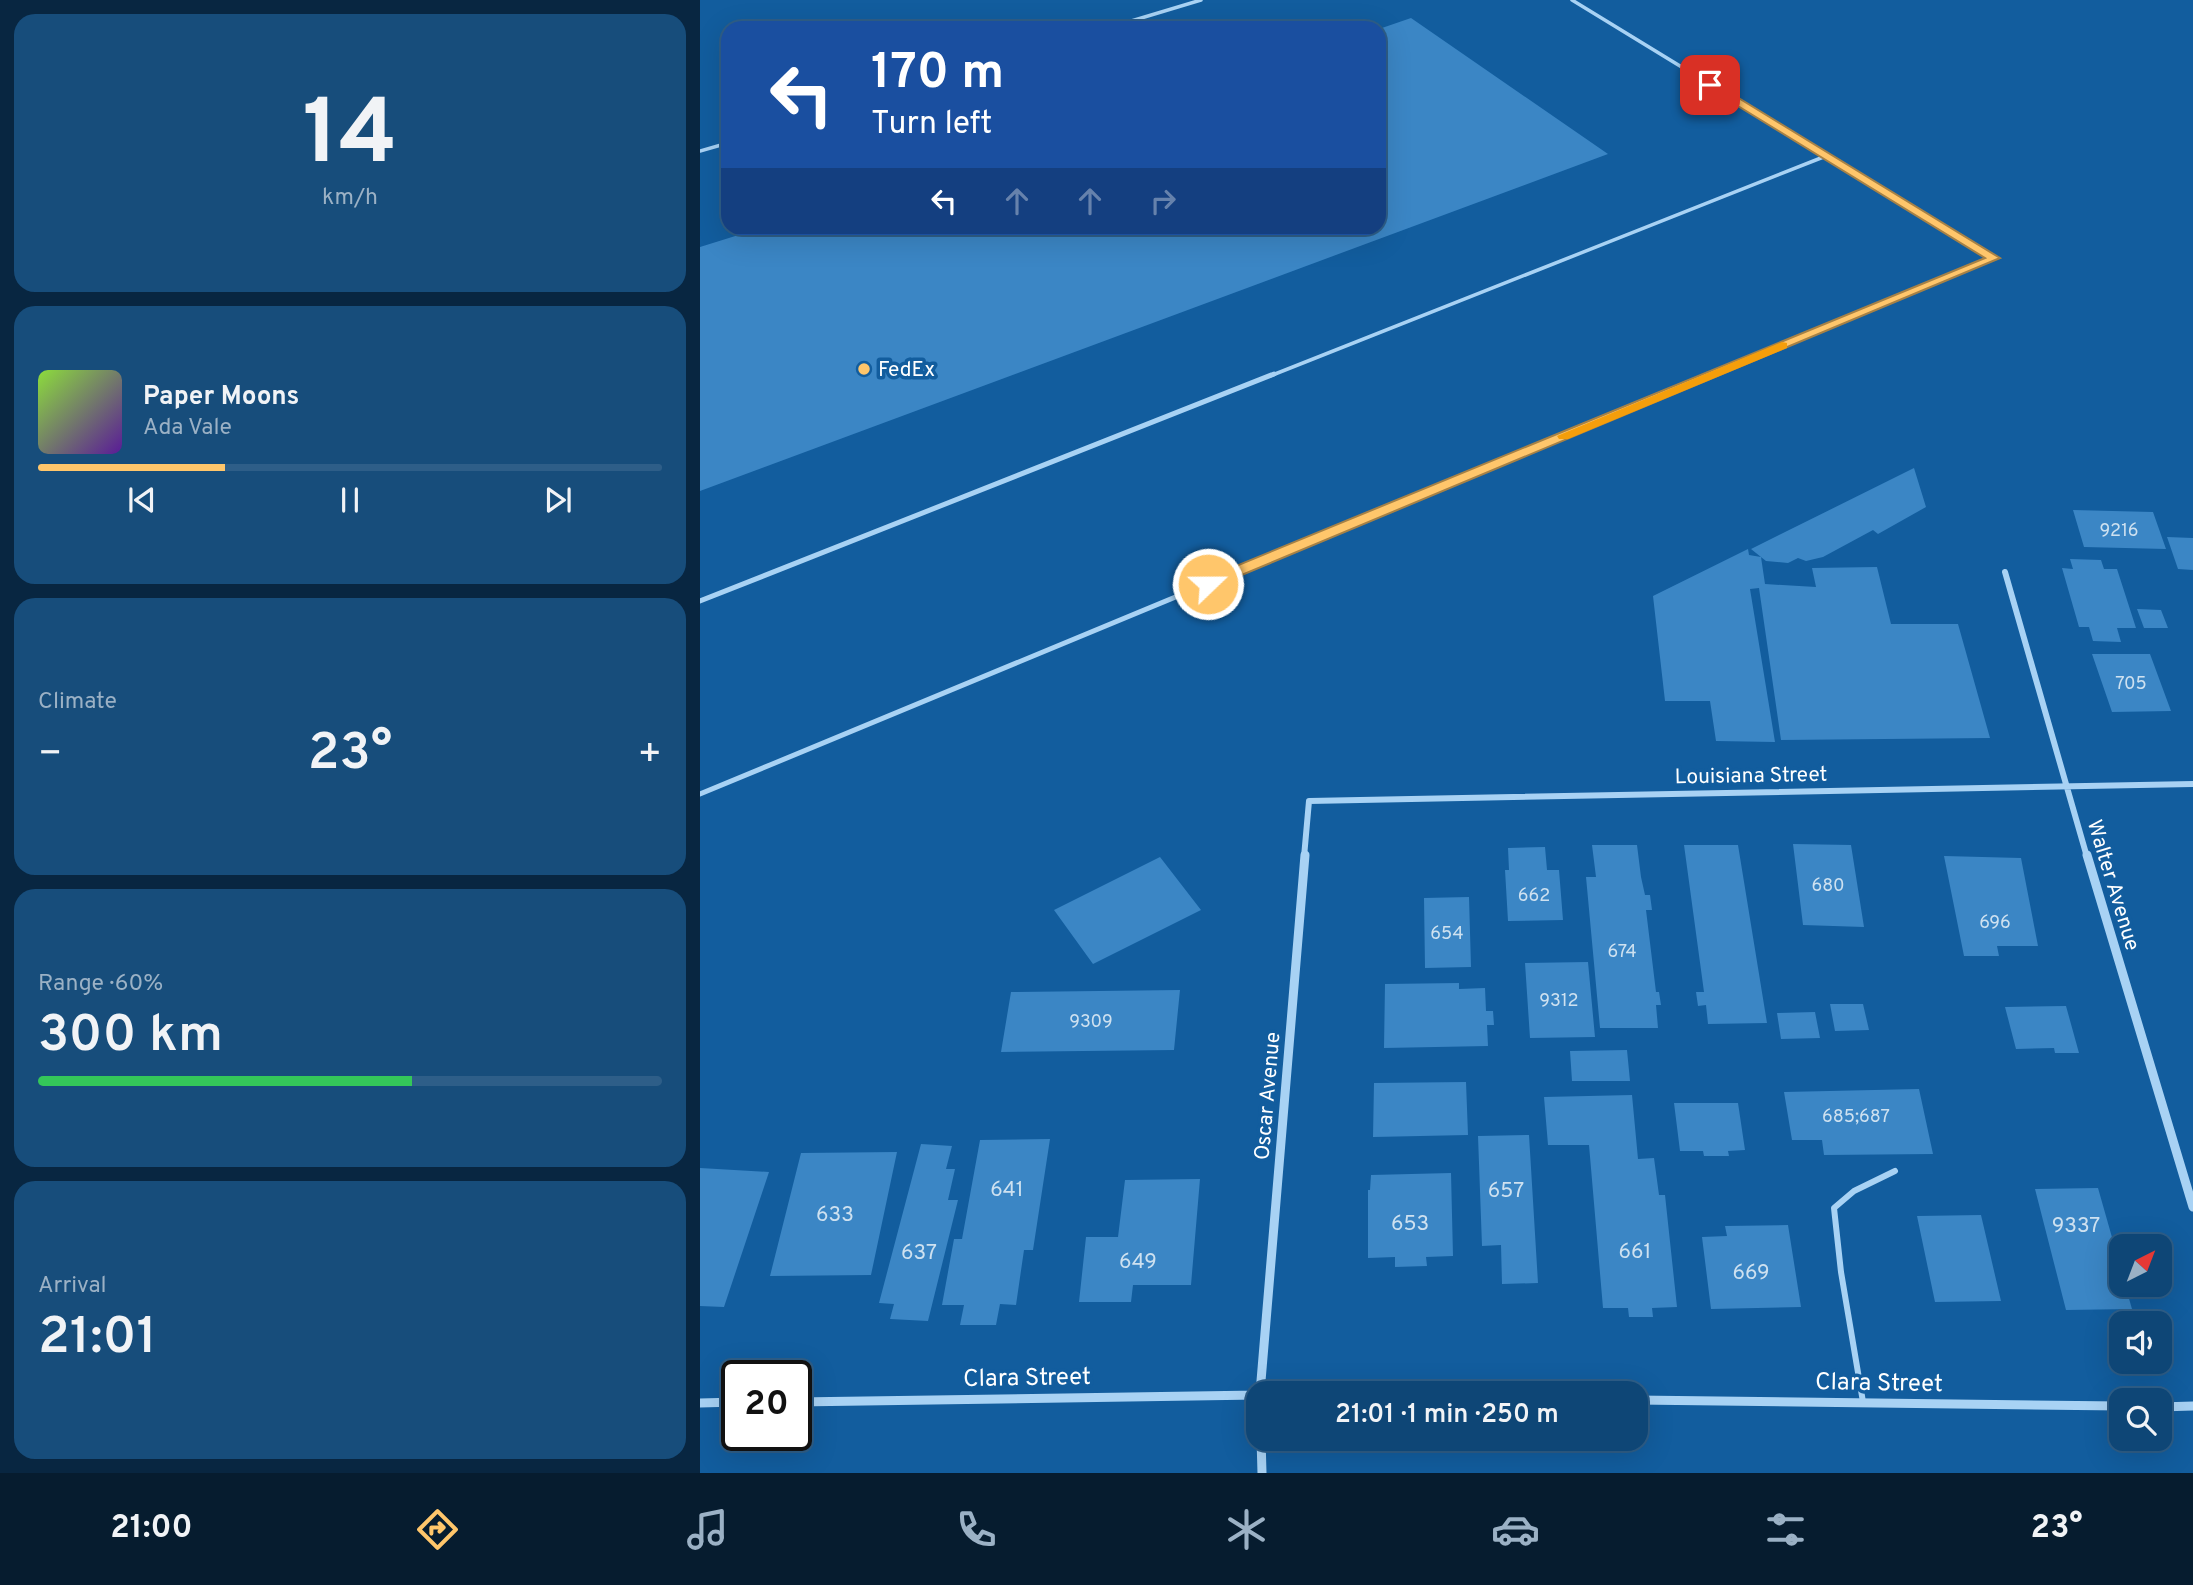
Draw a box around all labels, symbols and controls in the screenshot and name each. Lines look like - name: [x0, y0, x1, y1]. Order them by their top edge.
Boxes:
- text: 170 m: [871, 44, 1004, 106]
- icon: left: [756, 49, 847, 140]
- pin: [1680, 55, 1740, 115]
- icon: arrive: [1691, 66, 1729, 104]
- text: 14: [303, 81, 397, 196]
- text: Turn left: [871, 105, 992, 145]
- icon: left: [925, 182, 963, 220]
- icon: ahead: [998, 182, 1036, 220]
- icon: ahead: [1071, 182, 1109, 220]
- icon: right: [1144, 182, 1182, 220]
- text: km/h: [322, 184, 378, 213]
- place label: FedEx: [878, 357, 935, 384]
- marker: FedEx: [856, 361, 872, 377]
- text: Paper Moons: [143, 381, 299, 414]
- text: Ada Vale: [143, 414, 232, 443]
- icon: previous: [123, 481, 161, 519]
- icon: pause: [331, 481, 369, 519]
- icon: next: [539, 481, 577, 519]
- house number: 9216: [2099, 520, 2139, 543]
- position arrow: [1171, 547, 1245, 621]
- house number: 705: [2115, 673, 2147, 696]
- text: Climate: [38, 688, 117, 717]
- text: 23°: [308, 722, 392, 788]
- text: −: [38, 731, 63, 780]
- text: +: [637, 731, 662, 780]
- street label: Louisiana Street: [1674, 762, 1828, 791]
- street label: Walter Avenue: [2080, 817, 2145, 954]
- house number: 680: [1811, 875, 1845, 898]
- house number: 662: [1518, 885, 1550, 908]
- house number: 696: [1979, 912, 2011, 935]
- house number: 654: [1430, 923, 1464, 946]
- house number: 674: [1607, 941, 1637, 964]
- text: Range · 60%: [38, 970, 163, 999]
- house number: 9312: [1539, 990, 1579, 1013]
- text: 300 km: [38, 1004, 223, 1070]
- house number: 9309: [1069, 1011, 1113, 1034]
- street label: Oscar Avenue: [1249, 1031, 1288, 1161]
- house number: 685;687: [1822, 1106, 1890, 1129]
- house number: 641: [990, 1177, 1024, 1204]
- house number: 657: [1488, 1178, 1524, 1205]
- house number: 633: [816, 1202, 854, 1229]
- house number: 653: [1391, 1211, 1429, 1238]
- house number: 9337: [2052, 1213, 2100, 1240]
- north arrow: [2109, 1234, 2172, 1297]
- map controls: [2109, 1234, 2172, 1451]
- house number: 661: [1619, 1239, 1651, 1266]
- house number: 637: [901, 1240, 937, 1267]
- house number: 649: [1119, 1249, 1157, 1276]
- house number: 669: [1733, 1260, 1769, 1287]
- text: Arrival: [38, 1272, 107, 1301]
- text: 21:01: [38, 1306, 157, 1372]
- button: sound: [2109, 1311, 2172, 1374]
- speed limit sign: 20: [721, 1360, 812, 1451]
- street label: Clara Street: [963, 1363, 1091, 1395]
- street label: Clara Street: [1815, 1368, 1943, 1400]
- button: search: [2109, 1388, 2172, 1451]
- text: 21:01 · 1 min · 250 m: [1335, 1399, 1559, 1432]
- icon: directions: [413, 1505, 462, 1554]
- icon: music: [683, 1505, 732, 1554]
- icon: phone: [952, 1505, 1001, 1554]
- icon: climate: [1222, 1505, 1271, 1554]
- icon: car: [1491, 1505, 1540, 1554]
- icon: filters: [1761, 1505, 1810, 1554]
- text: 21:00: [110, 1509, 193, 1549]
- text: 23°: [2031, 1509, 2083, 1549]

